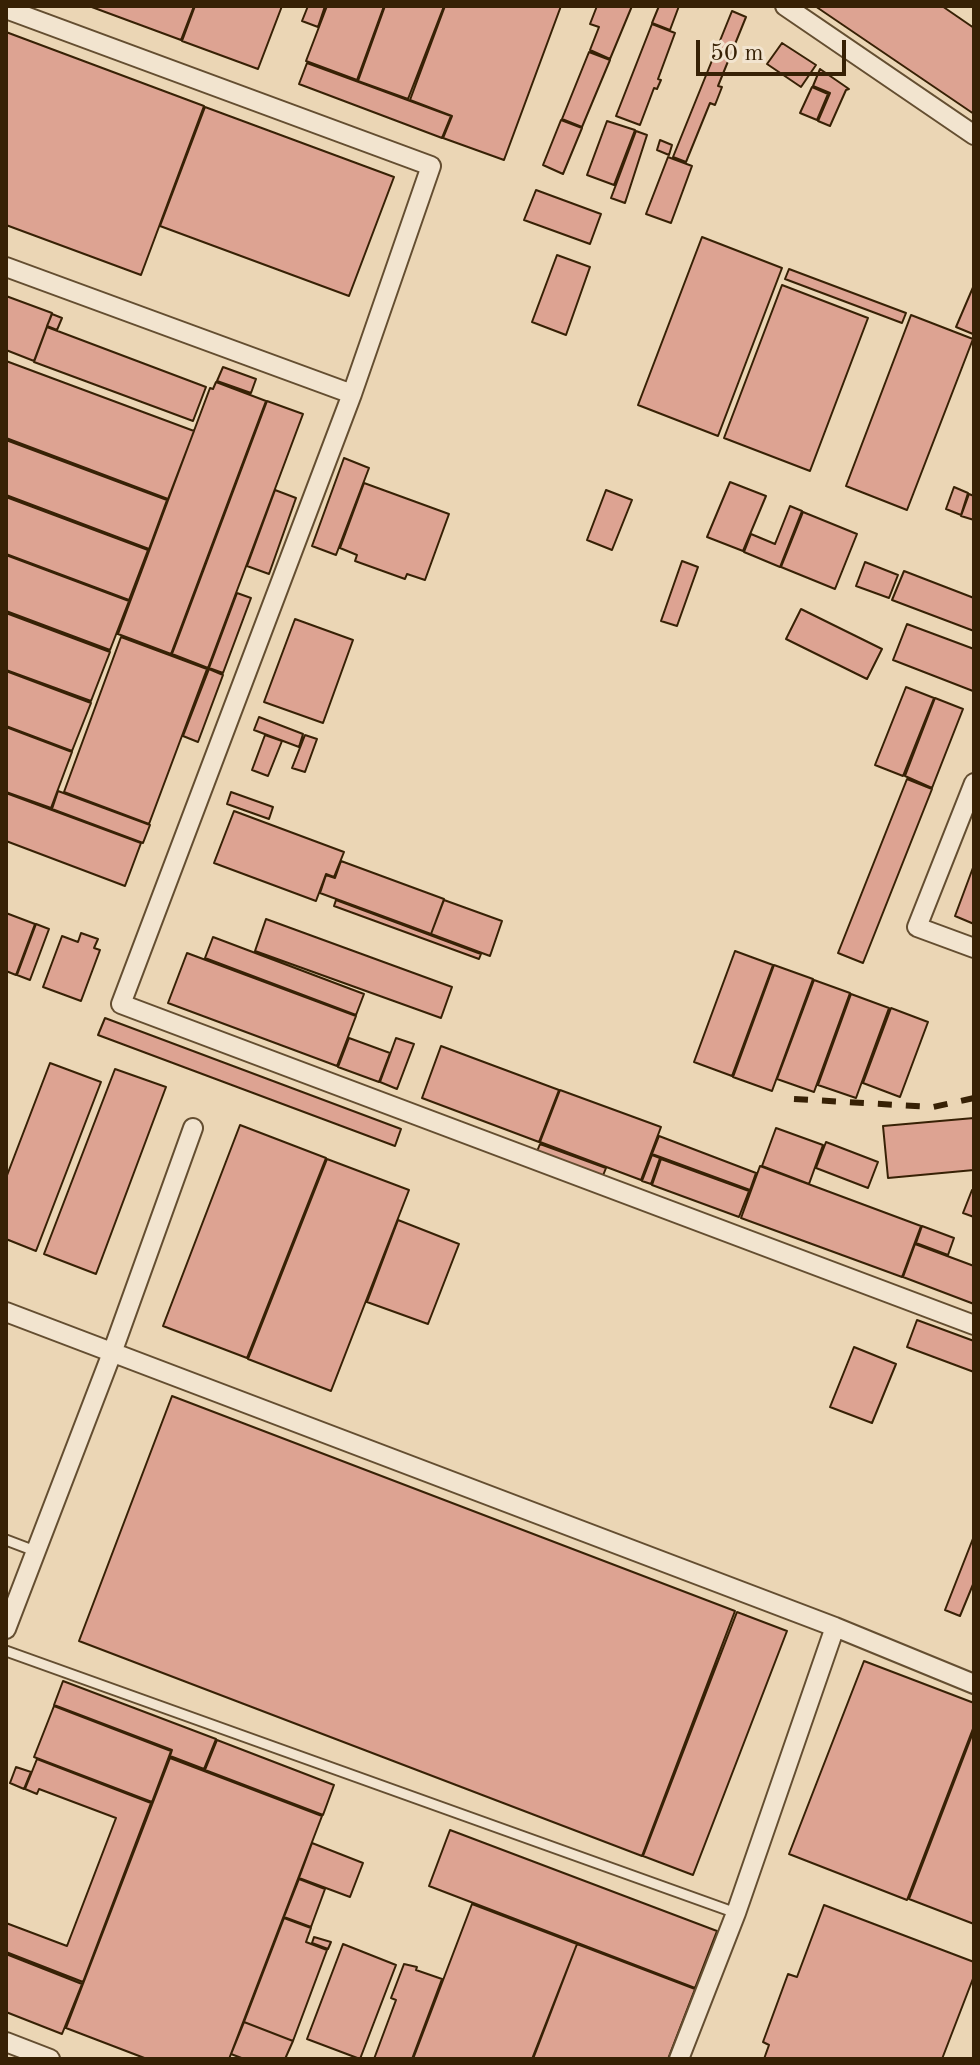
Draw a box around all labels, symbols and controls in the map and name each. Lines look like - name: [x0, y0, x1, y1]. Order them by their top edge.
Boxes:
- scale bar: [700, 24, 850, 74]
- text: 50 m: [710, 42, 764, 66]

